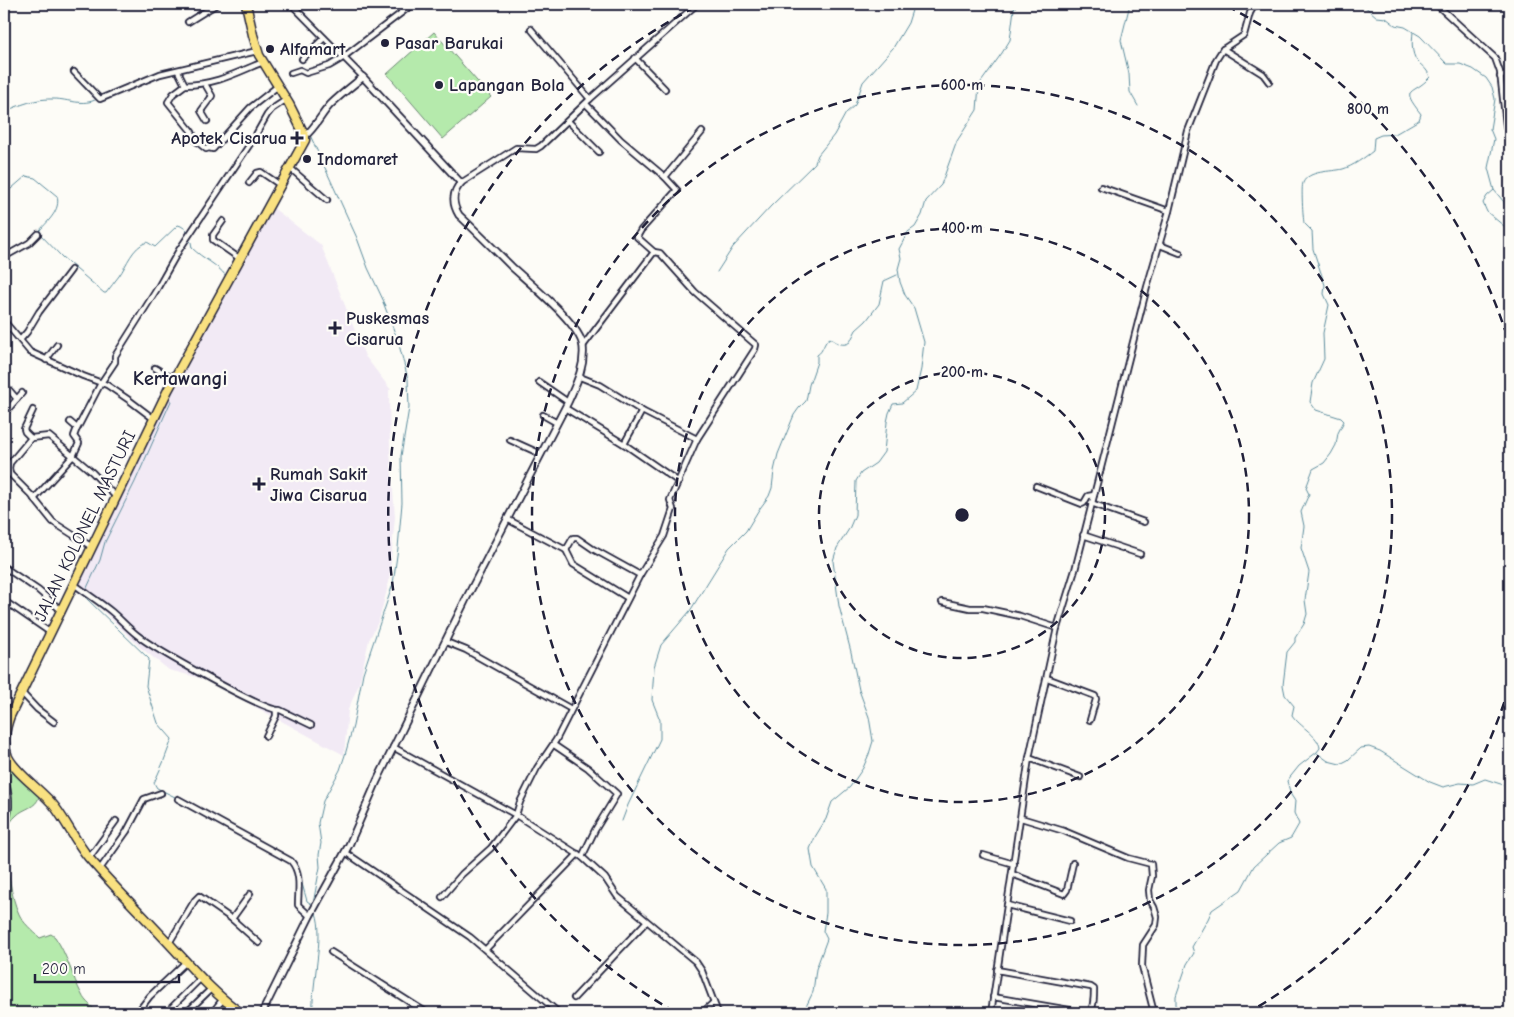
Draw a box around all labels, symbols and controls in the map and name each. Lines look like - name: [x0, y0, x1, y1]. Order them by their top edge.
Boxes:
- place label: Pasar Barukai: [395, 33, 503, 54]
- marker: Pasar Barukai: [379, 37, 391, 49]
- place label: Alfamart: [280, 39, 346, 60]
- marker: Alfamart: [264, 43, 276, 55]
- place label: Lapangan Bola: [449, 75, 565, 96]
- text: 600 m: [941, 76, 983, 94]
- marker: Lapangan Bola: [433, 79, 445, 91]
- text: 800 m: [1347, 100, 1389, 118]
- place label: Apotek Cisarua: [171, 128, 287, 149]
- marker: Apotek Cisarua: [291, 132, 303, 144]
- place label: Indomaret: [317, 149, 399, 170]
- marker: Indomaret: [301, 153, 313, 165]
- text: 400 m: [941, 219, 983, 237]
- place label: Puskesmas Cisarua: [346, 308, 429, 350]
- marker: Puskesmas Cisarua: [328, 321, 342, 335]
- text: 200 m: [941, 363, 983, 381]
- district label: Kertawangi: [133, 367, 227, 390]
- street label: JALAN KOLONEL MASTURI: [30, 427, 140, 625]
- place label: Rumah Sakit Jiwa Cisarua: [270, 464, 368, 506]
- marker: Rumah Sakit Jiwa Cisarua: [252, 477, 266, 491]
- centre of rings: [953, 506, 971, 524]
- scale bar: [35, 952, 179, 984]
- text: 200 m: [42, 960, 86, 978]

